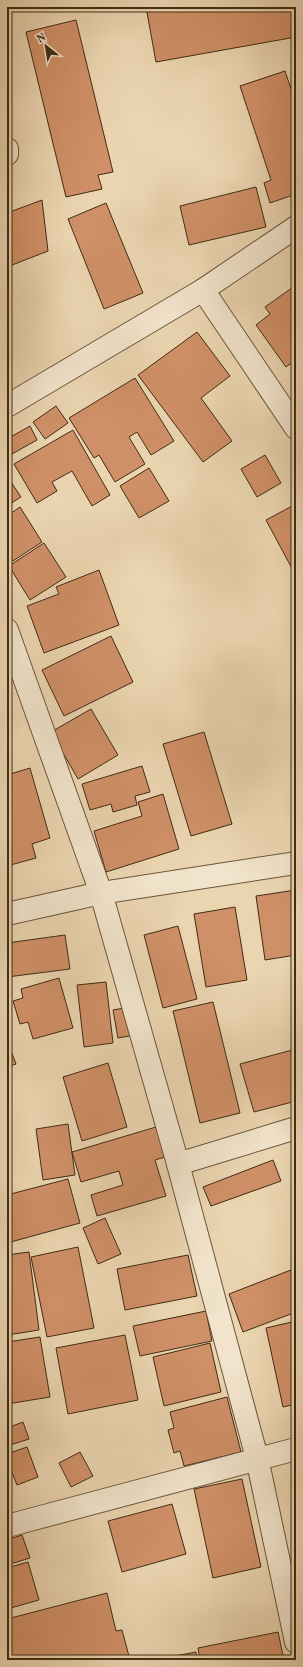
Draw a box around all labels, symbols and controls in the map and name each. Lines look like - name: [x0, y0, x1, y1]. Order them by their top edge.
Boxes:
- north arrow: [26, 26, 66, 66]
- text: N: [35, 30, 49, 47]

